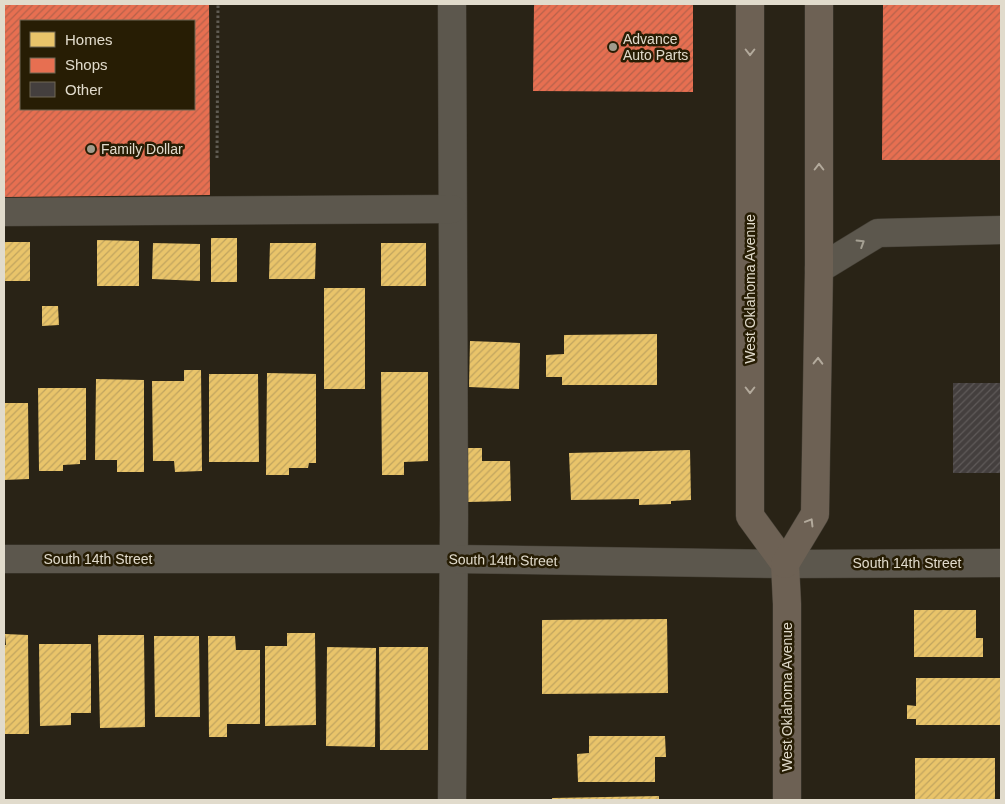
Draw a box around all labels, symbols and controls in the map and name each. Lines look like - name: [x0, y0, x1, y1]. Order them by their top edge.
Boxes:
- legend: [20, 20, 195, 110]
- text: Homes: [65, 31, 113, 48]
- place label: Advance Auto Parts: [623, 31, 688, 63]
- marker: Advance Auto Parts: [607, 41, 619, 53]
- one-way arrow: [745, 49, 755, 57]
- text: Shops: [65, 56, 108, 73]
- text: Other: [65, 81, 103, 98]
- place label: Family Dollar: [101, 141, 183, 157]
- marker: Family Dollar: [85, 143, 97, 155]
- one-way arrow: [814, 163, 824, 171]
- street label: West Oklahoma Avenue: [742, 214, 758, 364]
- one-way arrow: [855, 240, 864, 250]
- one-way arrow: [813, 357, 823, 364]
- one-way arrow: [745, 386, 755, 394]
- one-way arrow: [804, 519, 814, 528]
- street label: South 14th Street: [44, 551, 153, 567]
- street label: South 14th Street: [448, 551, 558, 569]
- street label: South 14th Street: [853, 555, 962, 571]
- street label: West Oklahoma Avenue: [779, 622, 795, 772]

